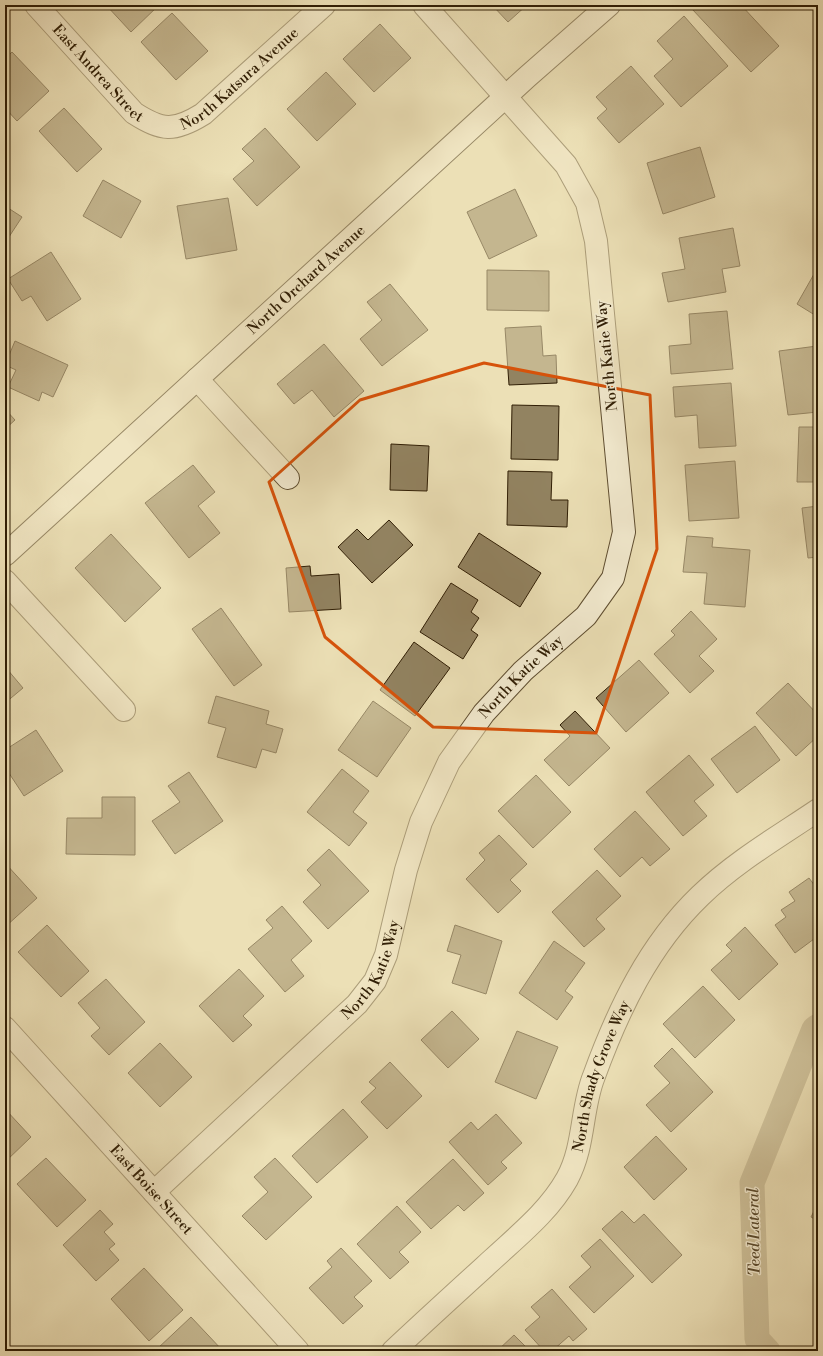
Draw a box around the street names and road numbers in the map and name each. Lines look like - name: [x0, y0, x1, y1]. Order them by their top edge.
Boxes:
- street label: East Andrea Street: [48, 20, 148, 127]
- street label: North Katsura Avenue: [177, 23, 302, 134]
- street label: North Orchard Avenue: [243, 221, 369, 338]
- street label: North Katie Way: [592, 299, 622, 412]
- street label: North Katie Way: [474, 630, 568, 722]
- street label: North Katie Way: [337, 918, 404, 1023]
- street label: North Shady Grove Way: [568, 996, 634, 1154]
- street label: East Boise Street: [106, 1140, 198, 1239]

